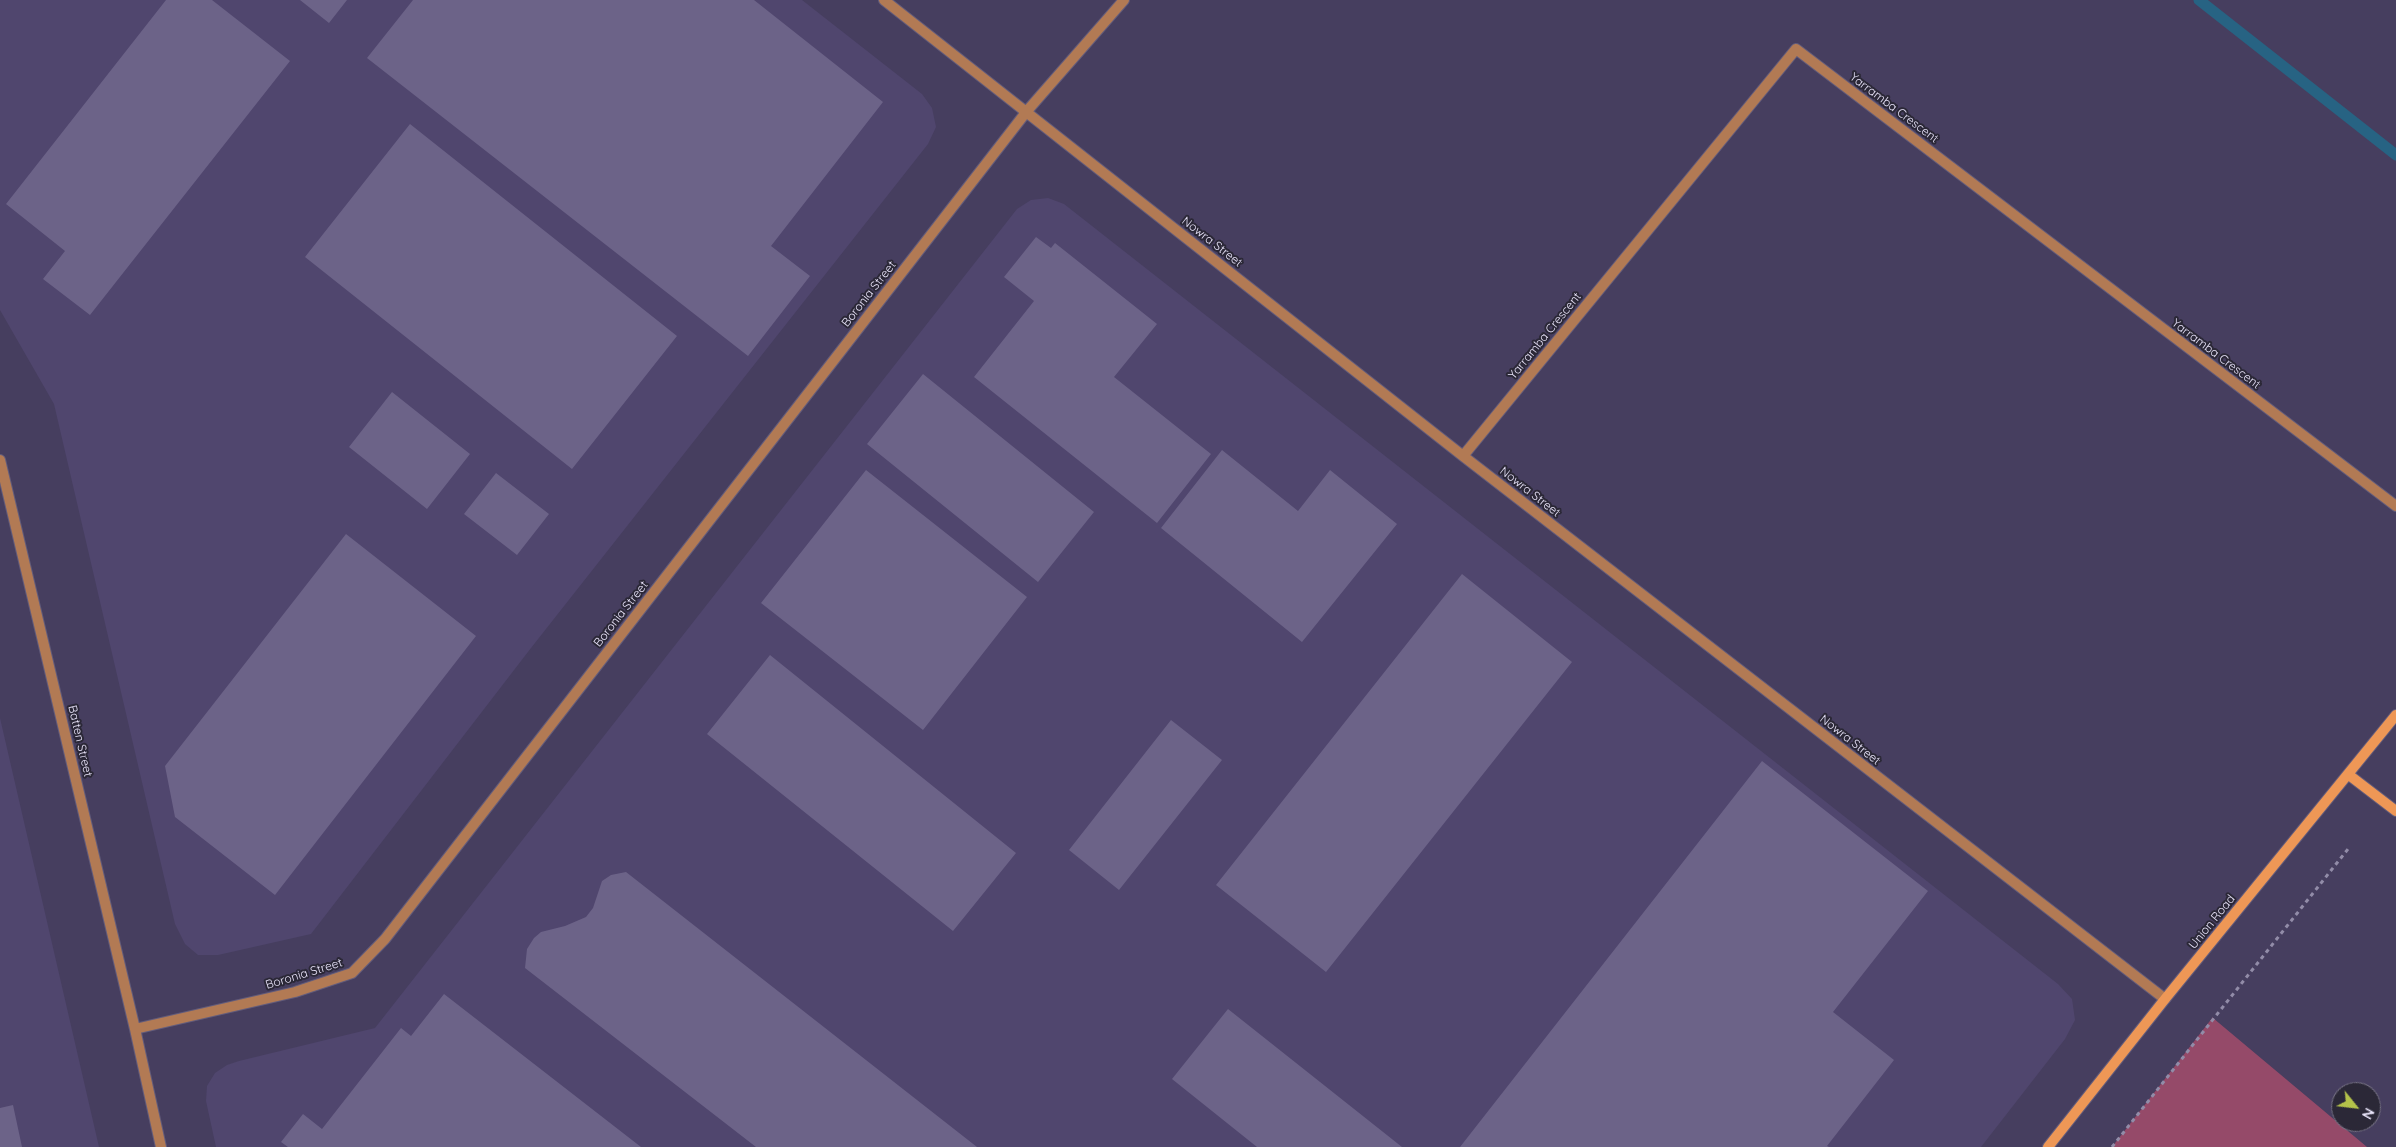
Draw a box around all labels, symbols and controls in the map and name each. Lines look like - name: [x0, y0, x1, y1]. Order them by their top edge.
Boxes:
- street label: Yarramba Crescent: [1847, 70, 1941, 146]
- street label: Nowra Street: [1179, 214, 1245, 270]
- street label: Boronia Street: [839, 258, 899, 330]
- street label: Yarramba Crescent: [1506, 290, 1584, 382]
- street label: Yarramba Crescent: [2169, 316, 2263, 392]
- street label: Nowra Street: [1497, 464, 1563, 520]
- street label: Boronia Street: [591, 578, 651, 650]
- street label: Batten Street: [65, 704, 95, 778]
- street label: Nowra Street: [1817, 712, 1883, 768]
- street label: Union Road: [2186, 892, 2238, 952]
- street label: Boronia Street: [264, 955, 344, 993]
- north arrow: [2331, 1082, 2381, 1132]
- text: N: [2358, 1105, 2379, 1123]

